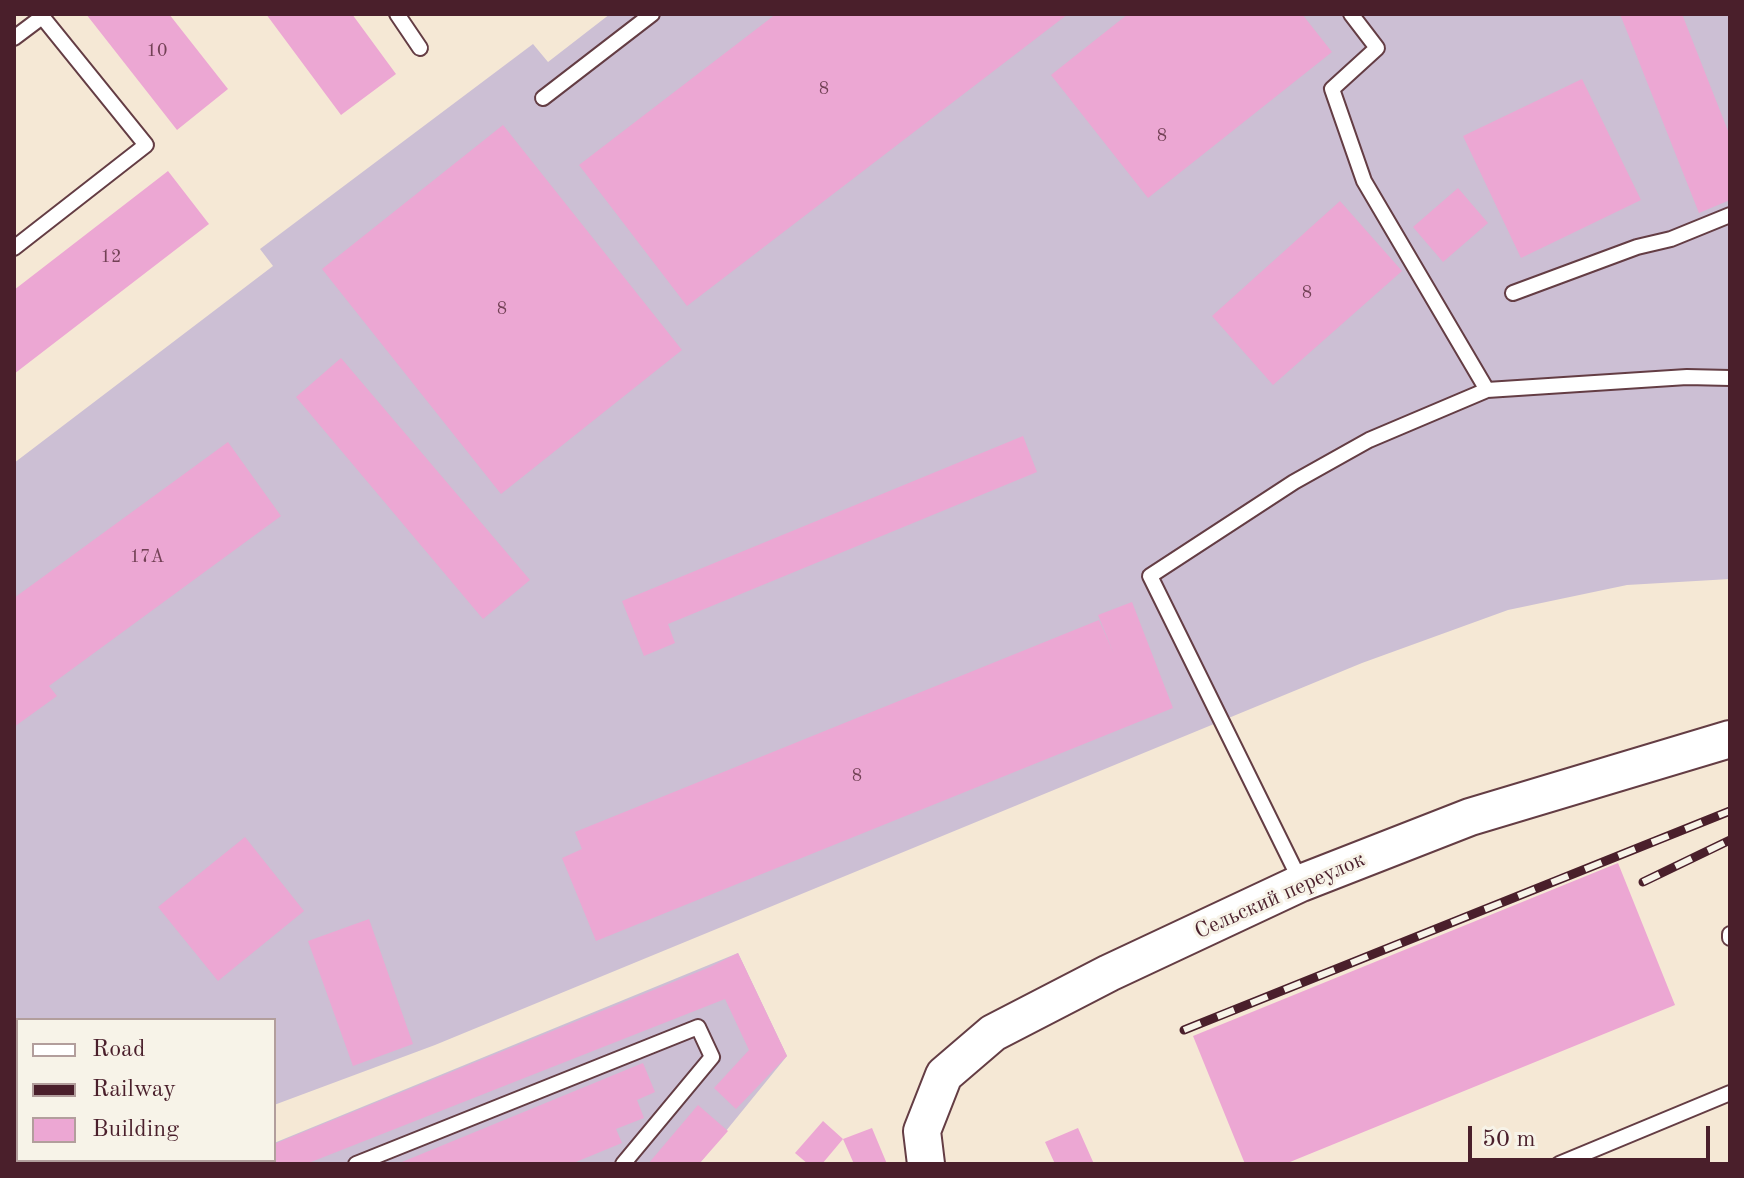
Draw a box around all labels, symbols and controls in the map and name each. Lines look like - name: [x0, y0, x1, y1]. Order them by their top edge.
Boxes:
- house number: 10: [147, 40, 167, 62]
- house number: 8: [819, 78, 829, 100]
- house number: 8: [1157, 125, 1167, 147]
- house number: 12: [101, 246, 121, 268]
- house number: 8: [1302, 282, 1312, 304]
- house number: 8: [497, 298, 507, 320]
- house number: 17А: [130, 546, 164, 568]
- house number: 8: [852, 765, 862, 787]
- street label: Сельский переулок: [1191, 847, 1369, 945]
- legend: [16, 1018, 276, 1162]
- text: Road: [92, 1038, 145, 1062]
- text: Railway: [92, 1078, 176, 1102]
- scale bar: [1472, 1110, 1714, 1160]
- text: Building: [92, 1118, 179, 1142]
- text: 50 m: [1482, 1128, 1536, 1152]

